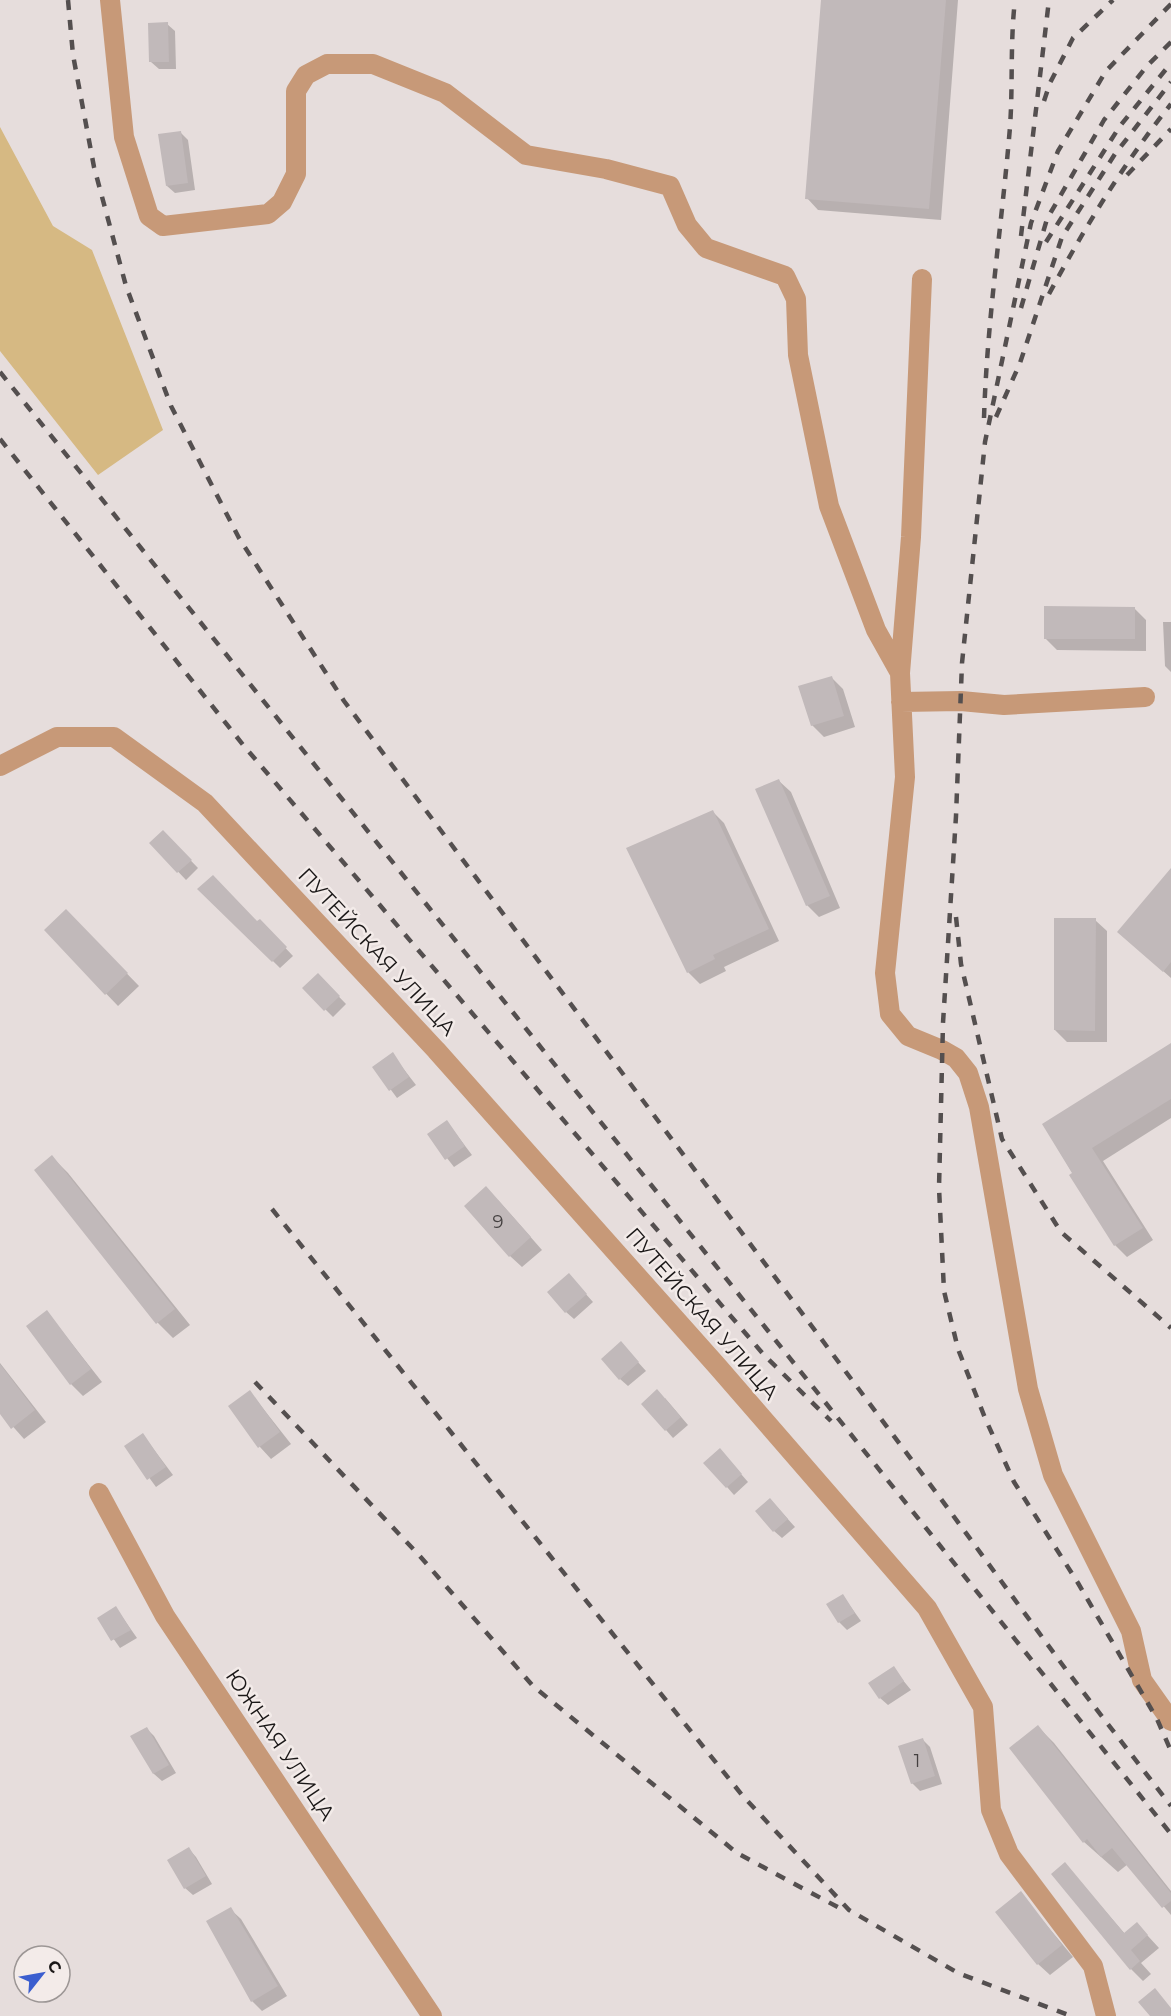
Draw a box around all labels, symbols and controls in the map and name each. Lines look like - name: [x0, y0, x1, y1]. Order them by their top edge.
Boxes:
- street label: ПУТЕЙСКАЯ УЛИЦА: [293, 863, 462, 1041]
- house number: 9: [493, 1211, 504, 1233]
- street label: ПУТЕЙСКАЯ УЛИЦА: [621, 1222, 784, 1405]
- street label: ЮЖНАЯ УЛИЦА: [221, 1664, 340, 1825]
- house number: 1: [914, 1750, 920, 1772]
- north arrow: [12, 1944, 72, 2004]
- text: С: [43, 1957, 66, 1977]

